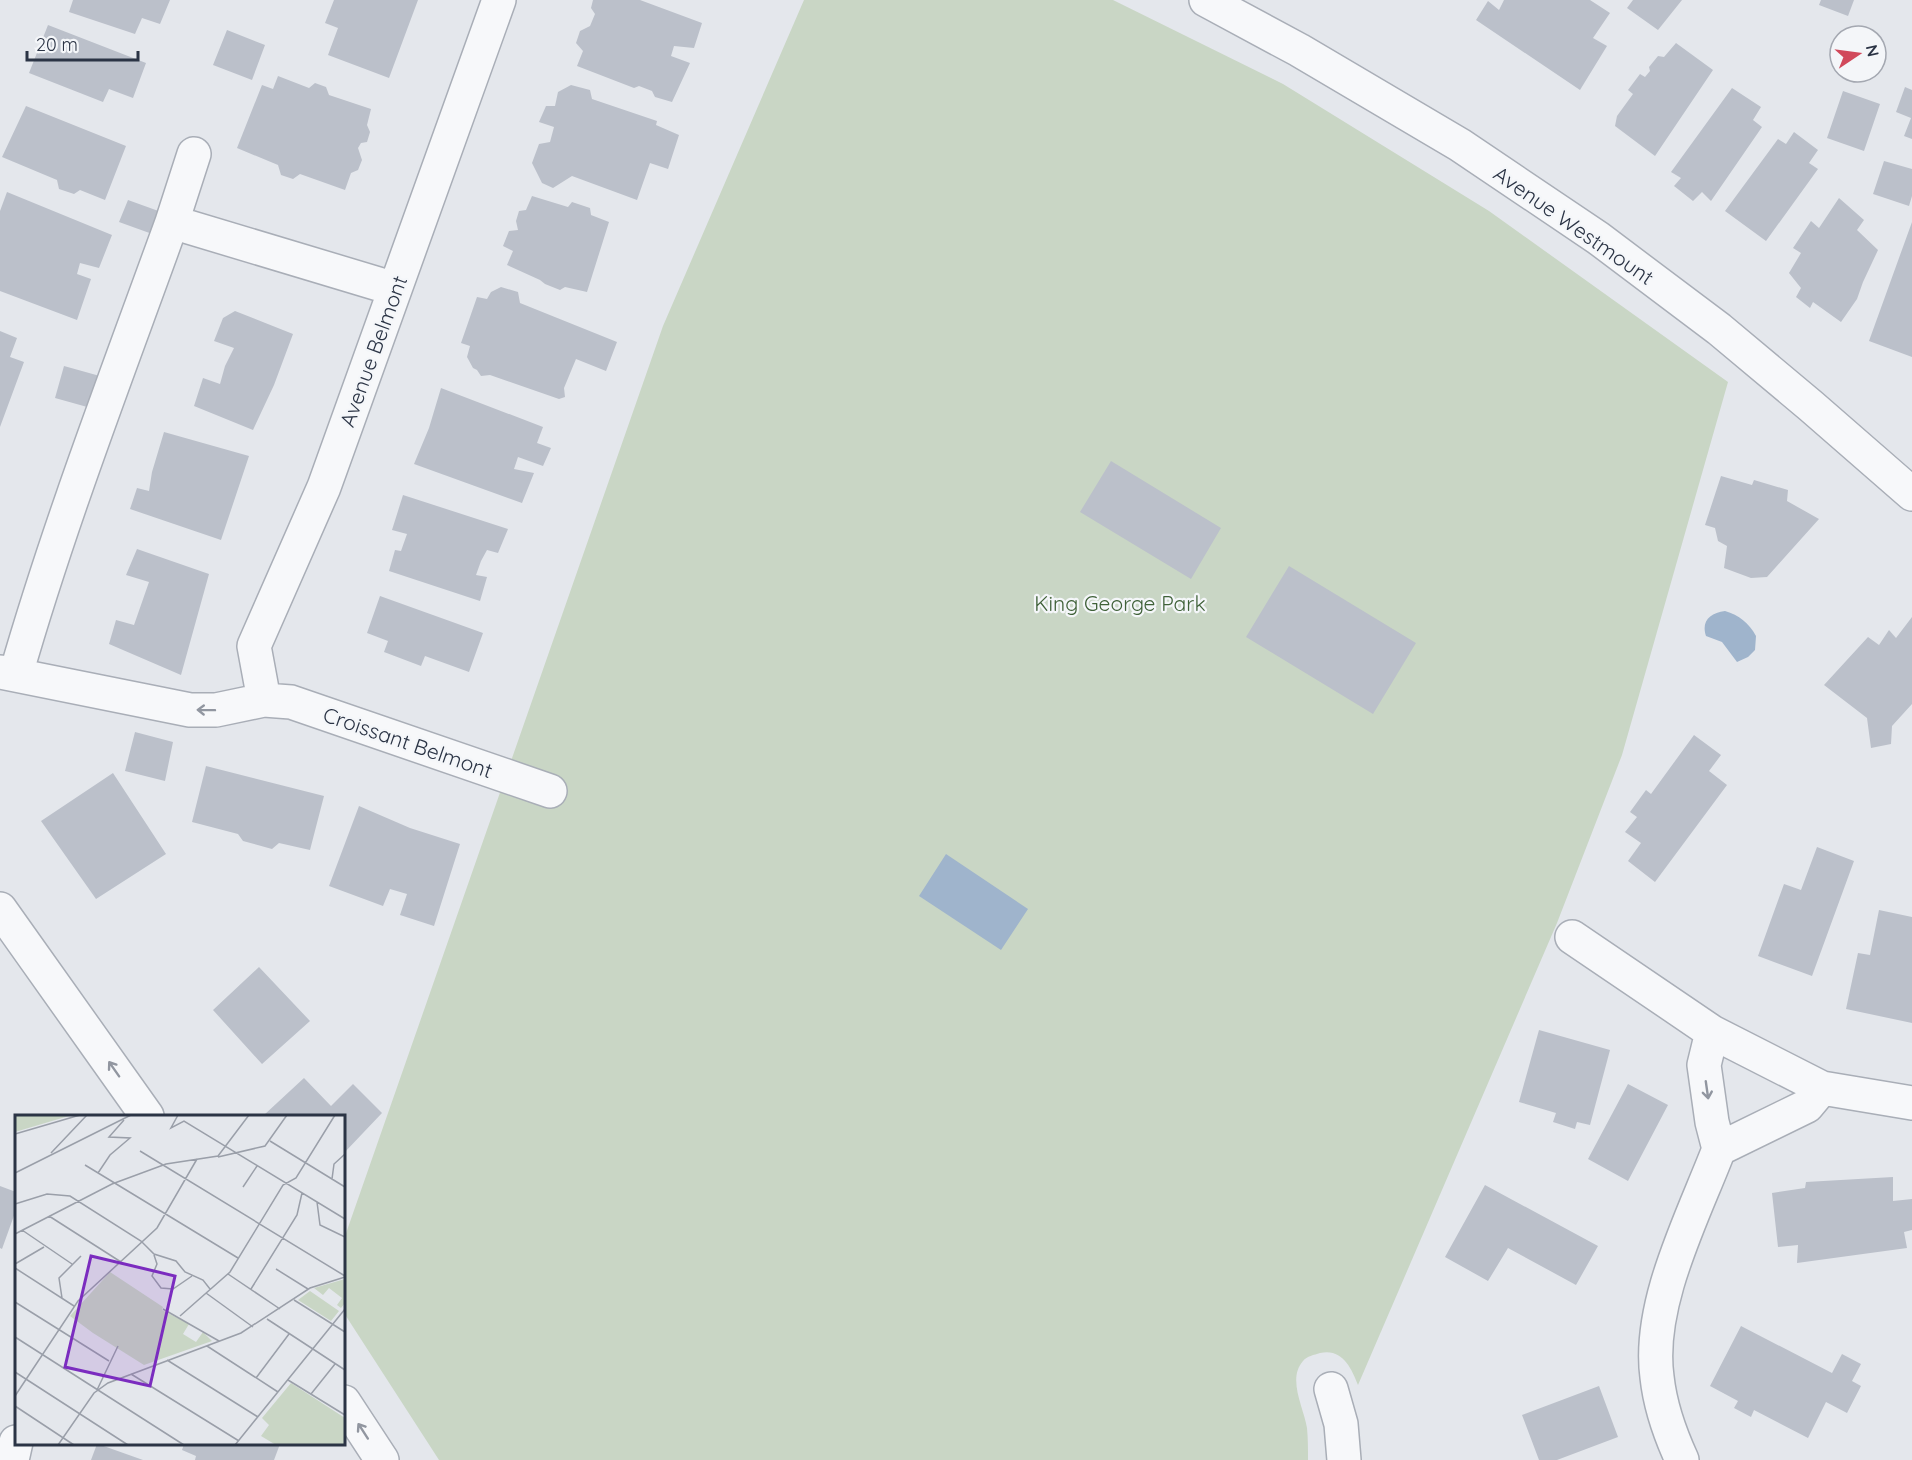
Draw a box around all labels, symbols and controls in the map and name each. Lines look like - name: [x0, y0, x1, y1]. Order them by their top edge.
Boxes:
- scale bar: [27, 24, 138, 62]
- north arrow: [1828, 24, 1888, 84]
- text: 20 m: [36, 33, 78, 56]
- text: N: [1862, 43, 1884, 59]
- street label: Avenue Westmount: [1489, 160, 1659, 290]
- street label: Avenue Belmont: [334, 272, 412, 430]
- park label: King George Park: [1034, 590, 1206, 616]
- street label: Croissant Belmont: [320, 701, 496, 783]
- one-way arrow: [197, 704, 217, 716]
- one-way arrow: [108, 1061, 120, 1077]
- one-way arrow: [1702, 1079, 1713, 1099]
- inset map: [15, 1115, 345, 1445]
- one-way arrow: [356, 1423, 368, 1440]

